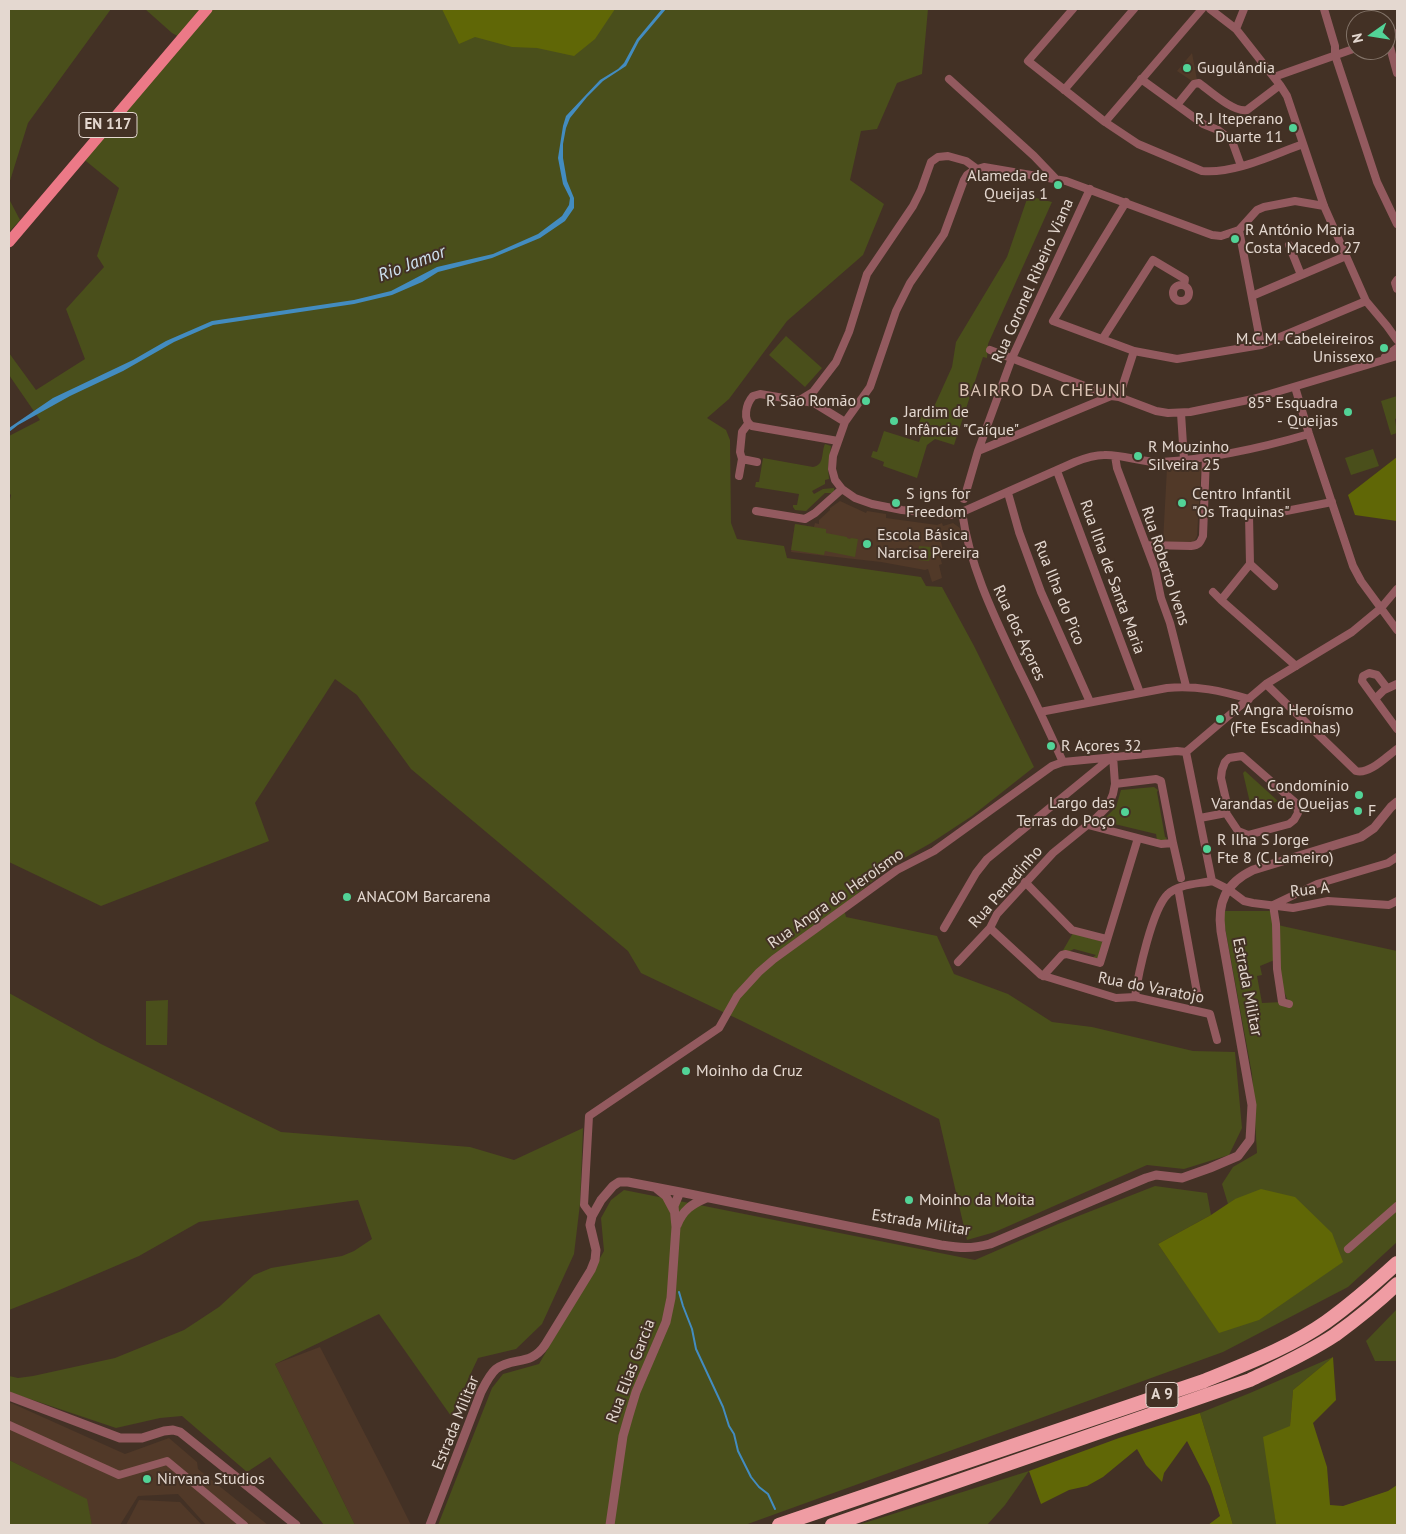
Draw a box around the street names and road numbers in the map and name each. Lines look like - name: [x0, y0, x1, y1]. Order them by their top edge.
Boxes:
- road number: EN 117: [79, 112, 137, 138]
- street label: Rua Coronel Ribeiro Viana: [988, 196, 1078, 366]
- street label: Rua Ilha de Santa Maria: [1075, 497, 1149, 657]
- street label: Rua Roberto Ivens: [1137, 504, 1193, 628]
- street label: Rua Ilha do Pico: [1029, 538, 1089, 648]
- street label: Rua dos Açores: [988, 582, 1050, 684]
- street label: Rua Penedinho: [965, 842, 1047, 932]
- street label: Rua Angra do Heroísmo: [764, 845, 908, 953]
- street label: Rua A: [1289, 878, 1331, 902]
- street label: Estrada Militar: [1228, 936, 1266, 1038]
- street label: Rua do Varatojo: [1096, 968, 1206, 1008]
- street label: Estrada Militar: [870, 1206, 972, 1240]
- street label: Rua Elias Garcia: [602, 1317, 660, 1425]
- street label: Estrada Militar: [428, 1373, 484, 1473]
- road number: A 9: [1146, 1382, 1178, 1408]

